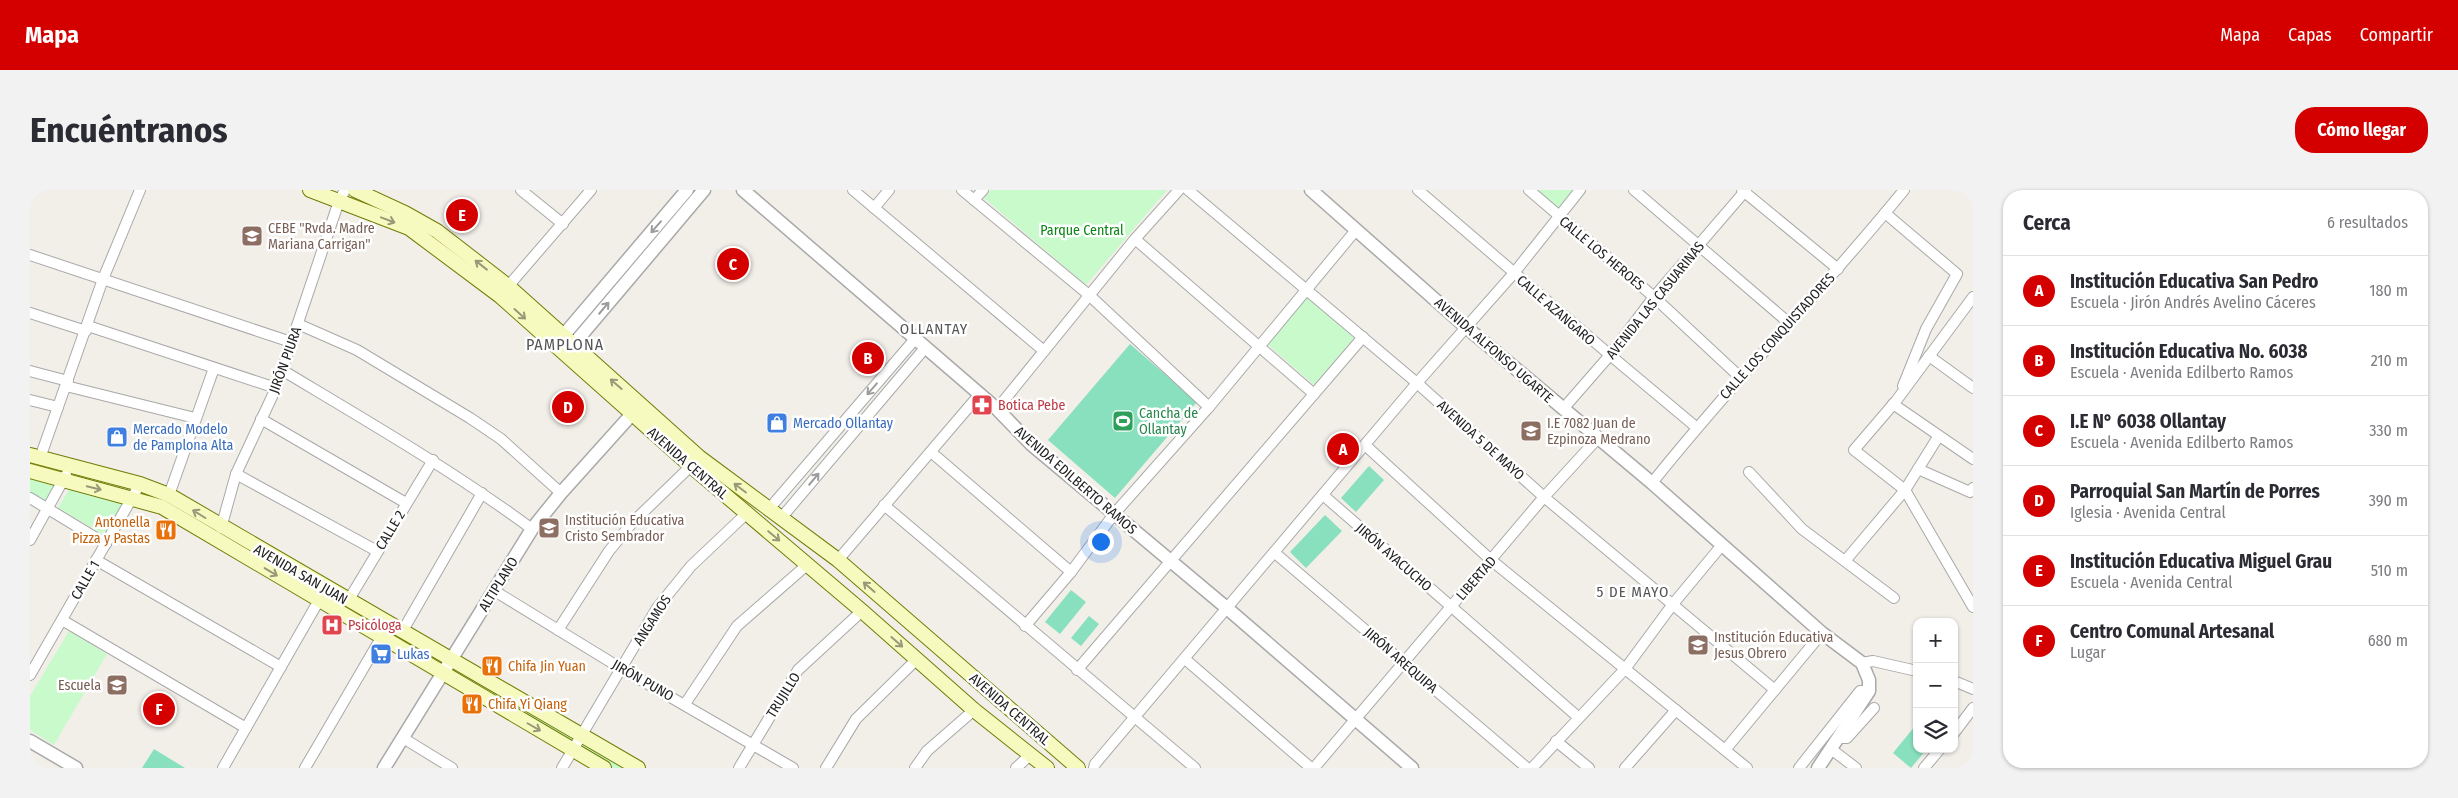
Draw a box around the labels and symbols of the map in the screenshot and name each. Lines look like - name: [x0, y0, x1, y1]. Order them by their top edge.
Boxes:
- pin: E: [446, 196, 478, 234]
- street label: CALLE LOS HEROES: [1556, 213, 1648, 294]
- one-way arrow: [380, 216, 395, 225]
- place label: CEBE "Rvda. Madre Mariana Carrigan": [268, 220, 375, 253]
- one-way arrow: [650, 220, 661, 233]
- park label: Parque Central: [1040, 222, 1124, 239]
- school or university icon: CEBE "Rvda. Madre Mariana Carrigan": [240, 224, 264, 248]
- street label: AVENIDA LAS CASUARINAS: [1603, 238, 1708, 363]
- pin: C: [717, 245, 749, 283]
- one-way arrow: [475, 260, 488, 271]
- street label: CALLE LOS CONQUISTADORES: [1716, 270, 1839, 403]
- street label: CALLE AZANGARO: [1513, 272, 1598, 349]
- street label: AVENIDA ALFONSO UGARTE: [1431, 294, 1557, 407]
- one-way arrow: [599, 301, 610, 314]
- one-way arrow: [513, 308, 526, 319]
- district label: OLLANTAY: [900, 320, 968, 338]
- street label: JIRÓN PIURA: [265, 324, 306, 396]
- district label: PAMPLONA: [526, 335, 604, 354]
- pin: B: [852, 339, 884, 377]
- one-way arrow: [610, 378, 623, 389]
- one-way arrow: [866, 382, 877, 395]
- pin: D: [552, 388, 584, 426]
- pharmacy icon: Botica Pebe: [970, 393, 994, 417]
- place label: Botica Pebe: [998, 397, 1065, 414]
- street label: AVENIDA 5 DE MAYO: [1434, 397, 1528, 484]
- place label: Cancha de Ollantay: [1139, 405, 1198, 438]
- sports icon: Cancha de Ollantay: [1111, 409, 1135, 433]
- shop icon: Mercado Ollantay: [765, 411, 789, 435]
- place label: Mercado Ollantay: [793, 415, 894, 432]
- place label: I.E 7082 Juan de Ezpinoza Medrano: [1547, 415, 1651, 448]
- school or university icon: I.E 7082 Juan de Ezpinoza Medrano: [1519, 419, 1543, 443]
- place label: Mercado Modelo de Pamplona Alta: [133, 421, 233, 454]
- street label: AVENIDA EDILBERTO RAMOS: [1011, 423, 1140, 538]
- street label: AVENIDA CENTRAL: [644, 424, 732, 503]
- shop icon: Mercado Modelo de Pamplona Alta: [105, 425, 129, 449]
- pin: A: [1327, 430, 1359, 468]
- one-way arrow: [808, 473, 819, 486]
- one-way arrow: [734, 483, 747, 494]
- one-way arrow: [86, 484, 102, 493]
- street label: CALLE 2: [372, 507, 409, 553]
- one-way arrow: [192, 508, 206, 518]
- place label: Institución Educativa Cristo Sembrador: [565, 512, 685, 545]
- place label: Antonella Pizza y Pastas: [72, 514, 150, 547]
- school or university icon: Institución Educativa Cristo Sembrador: [537, 516, 561, 540]
- restaurant icon: Antonella Pizza y Pastas: [154, 518, 178, 542]
- street label: JIRÓN AYACUCHO: [1352, 519, 1436, 595]
- your location: [1088, 529, 1114, 555]
- one-way arrow: [767, 530, 780, 542]
- street label: AVENIDA SAN JUAN: [251, 541, 351, 608]
- street label: LIBERTAD: [1453, 553, 1500, 604]
- street label: ALTIPLANO: [475, 554, 522, 615]
- street label: CALLE 1: [68, 558, 103, 603]
- one-way arrow: [263, 568, 277, 578]
- one-way arrow: [863, 582, 876, 593]
- district label: 5 DE MAYO: [1597, 583, 1669, 601]
- street label: ANGAMOS: [630, 592, 675, 649]
- hospital icon: Psicóloga: [320, 613, 344, 637]
- place label: Psicóloga: [348, 617, 402, 634]
- street label: JIRÓN AREQUIPA: [1361, 623, 1442, 697]
- place label: Institución Educativa Jesus Obrero: [1714, 629, 1834, 662]
- school or university icon: Institución Educativa Jesus Obrero: [1686, 633, 1710, 657]
- one-way arrow: [891, 636, 904, 647]
- supermarket icon: Lukas: [369, 642, 393, 666]
- place label: Lukas: [397, 646, 429, 663]
- restaurant icon: Chifa Jin Yuan: [480, 654, 504, 678]
- street label: JIRÓN PUNO: [609, 655, 677, 705]
- place label: Chifa Jin Yuan: [508, 658, 586, 675]
- street label: TRUJILLO: [763, 669, 804, 721]
- street label: AVENIDA CENTRAL: [966, 670, 1054, 749]
- school or university icon: Escuela: [105, 673, 129, 697]
- place label: Escuela: [58, 677, 101, 694]
- pin: F: [143, 690, 175, 728]
- restaurant icon: Chifa Yi Qiang: [460, 692, 484, 716]
- place label: Chifa Yi Qiang: [488, 696, 567, 713]
- one-way arrow: [527, 723, 541, 733]

